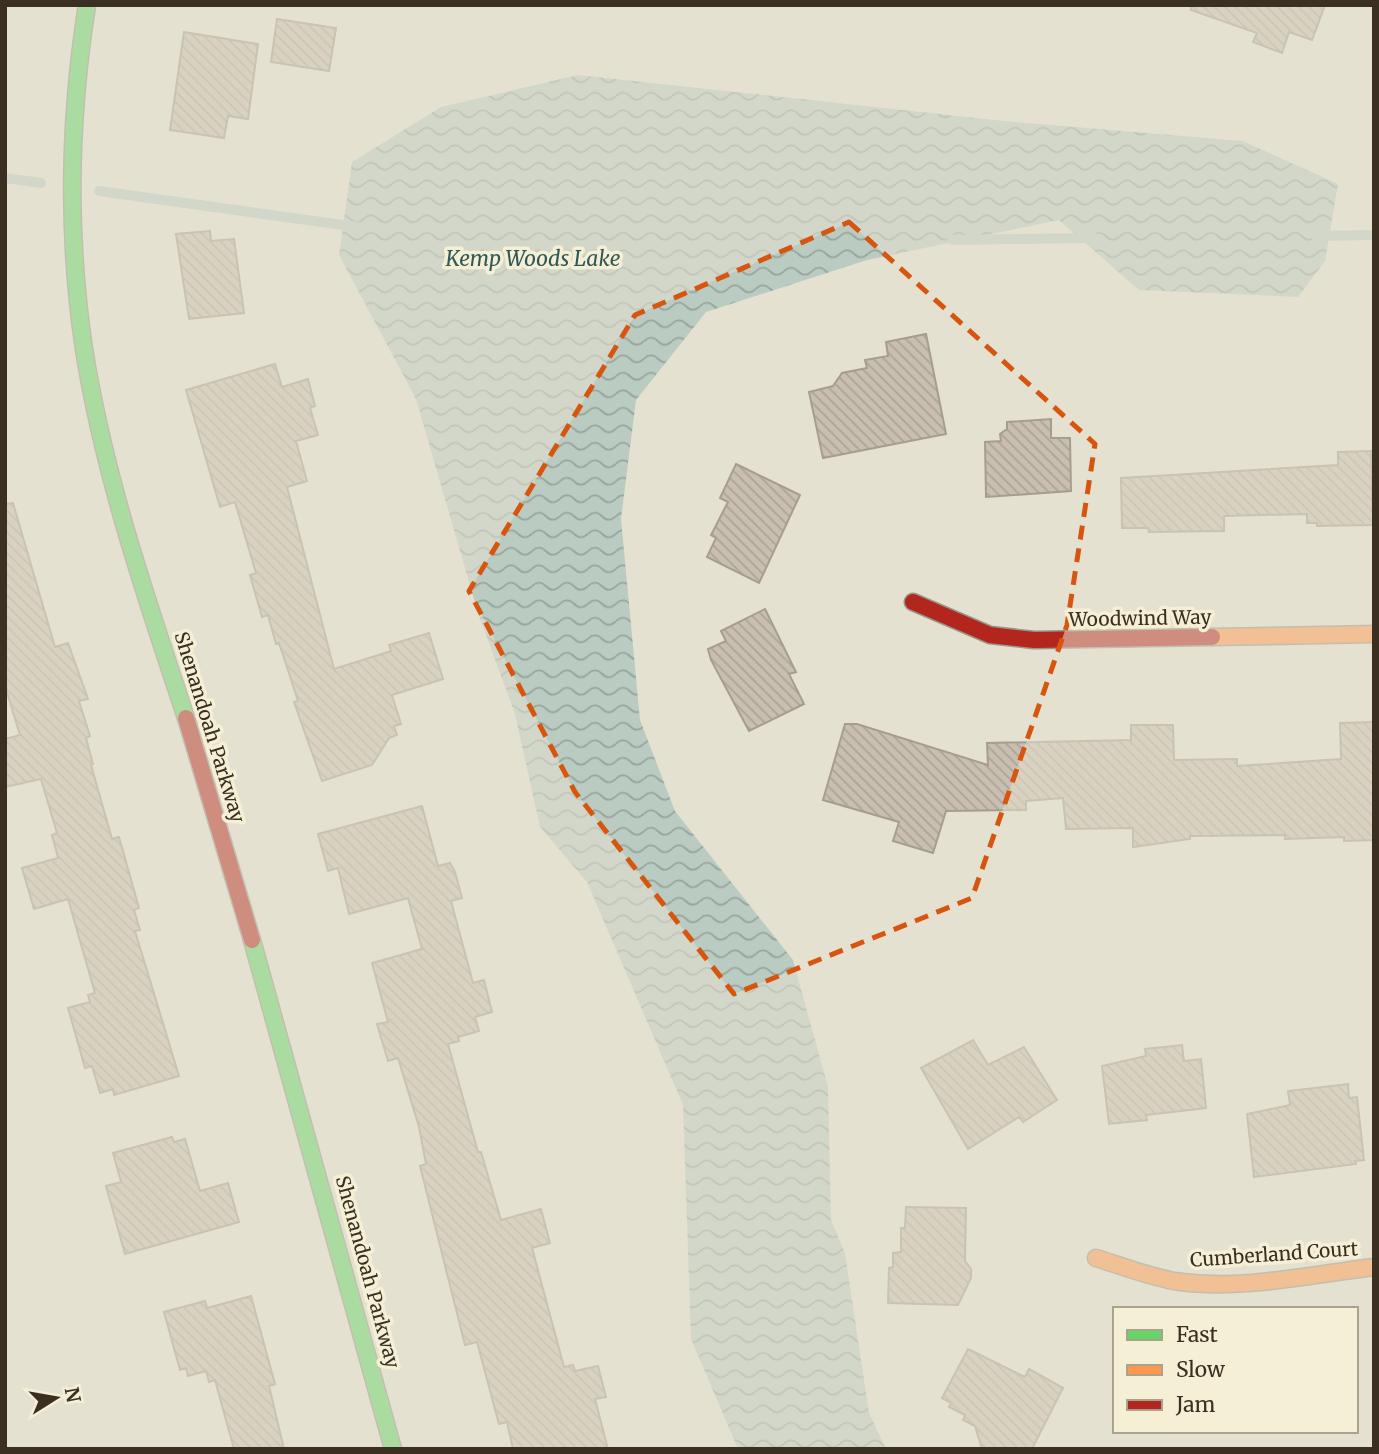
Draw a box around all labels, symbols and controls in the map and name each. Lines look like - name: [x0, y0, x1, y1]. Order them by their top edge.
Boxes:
- water label: Kemp Woods Lake: [445, 245, 620, 272]
- street label: Woodwind Way: [1067, 605, 1212, 631]
- street label: Shenandoah Parkway: [170, 629, 250, 825]
- street label: Shenandoah Parkway: [331, 1173, 405, 1371]
- street label: Cumberland Court: [1189, 1236, 1359, 1272]
- legend: [1113, 1307, 1358, 1433]
- text: Fast: [1176, 1321, 1218, 1348]
- text: Slow: [1176, 1356, 1225, 1383]
- north arrow: [21, 1363, 91, 1433]
- text: N: [59, 1385, 86, 1404]
- text: Jam: [1175, 1391, 1215, 1418]

